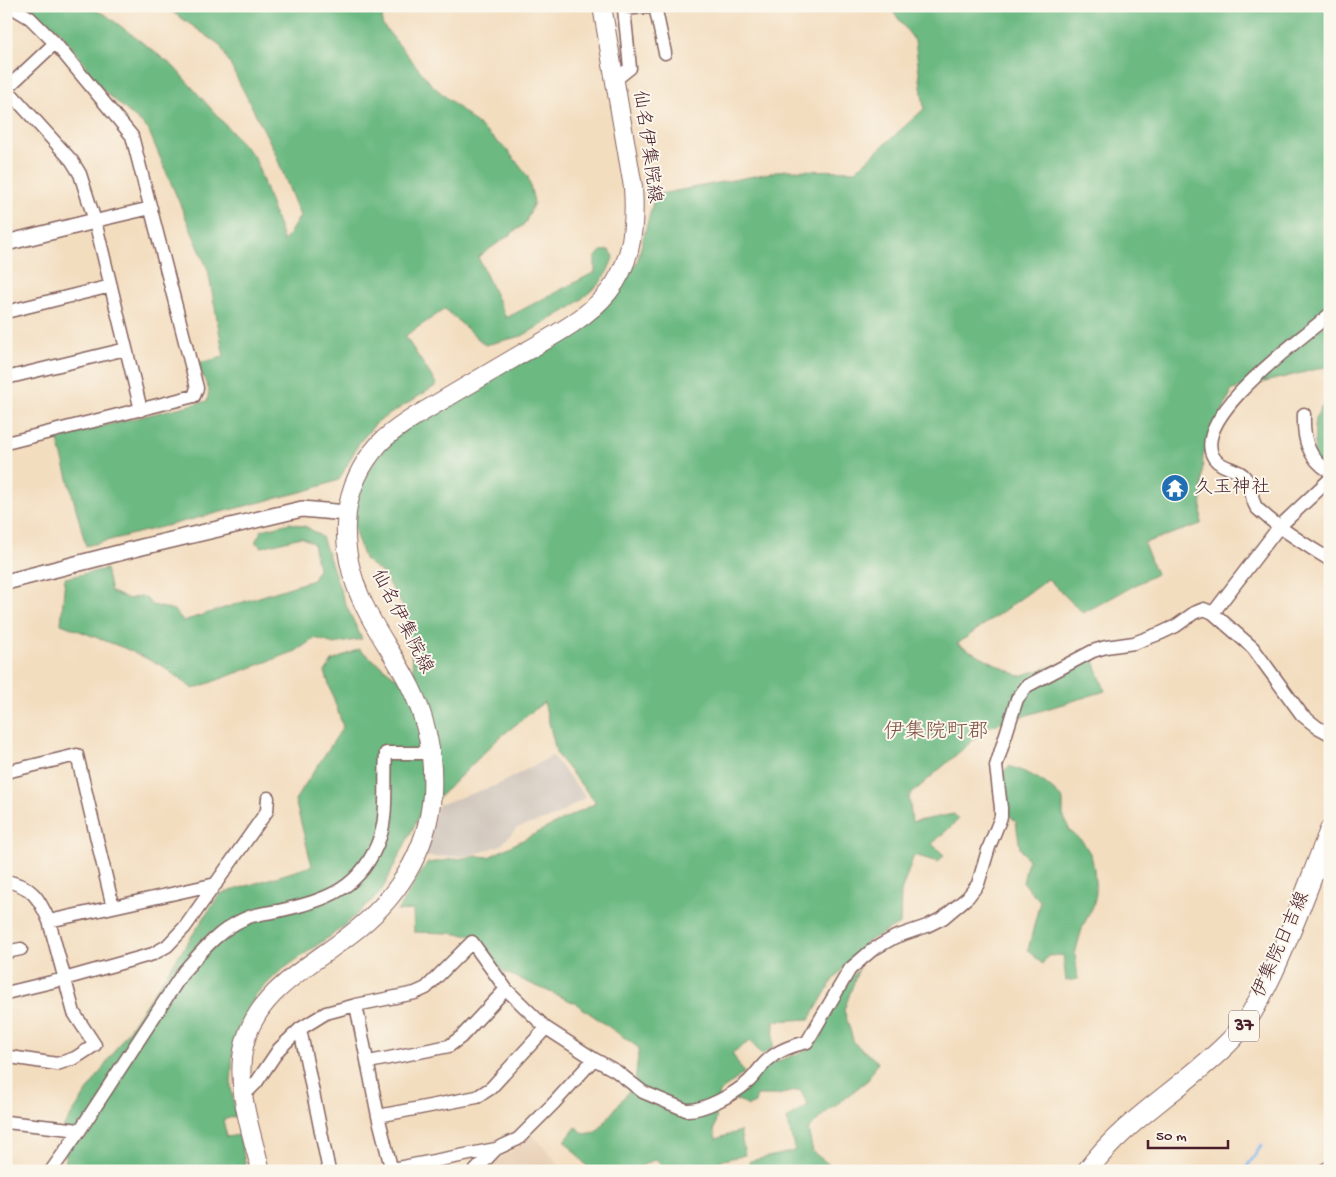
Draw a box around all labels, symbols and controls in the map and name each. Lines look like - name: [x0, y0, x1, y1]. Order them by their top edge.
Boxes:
- street label: 仙名伊集院線: [627, 89, 666, 205]
- temple icon: 久玉神社: [1160, 473, 1190, 503]
- place label: 久玉神社: [1194, 476, 1270, 500]
- street label: 仙名伊集院線: [365, 566, 438, 678]
- district label: 伊集院町郡: [884, 720, 989, 746]
- street label: 伊集院日吉線: [1247, 888, 1316, 1002]
- road number: 37: [1229, 1010, 1259, 1042]
- scale bar: [1148, 1117, 1228, 1149]
- text: 50 m: [1156, 1128, 1187, 1146]

